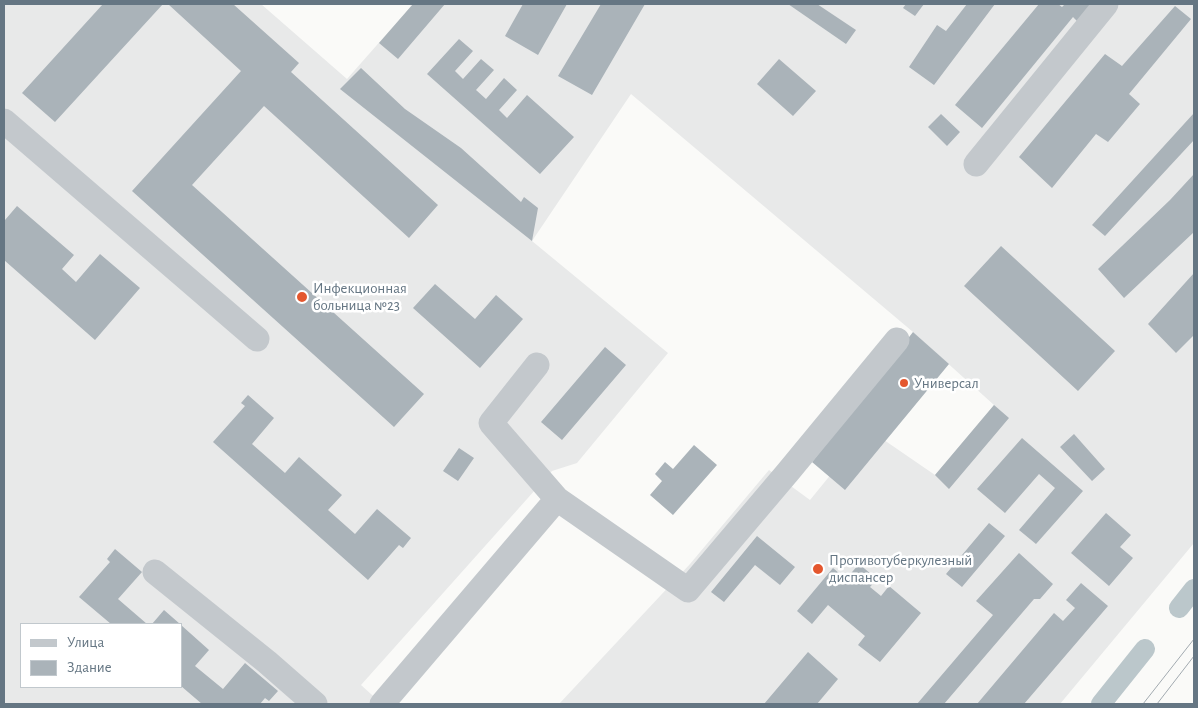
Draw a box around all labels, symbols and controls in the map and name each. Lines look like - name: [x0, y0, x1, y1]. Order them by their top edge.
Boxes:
- place label: Инфекционная больница №23: [313, 279, 407, 314]
- marker: Инфекционная больница №23: [295, 290, 309, 304]
- place label: Универсал: [914, 374, 979, 392]
- marker: Универсал: [898, 377, 910, 389]
- place label: Противотуберкулезный диспансер: [829, 551, 972, 586]
- marker: Противотуберкулезный диспансер: [811, 562, 825, 576]
- legend: [20, 623, 182, 688]
- text: Улица: [67, 635, 104, 650]
- text: Здание: [67, 660, 112, 675]

